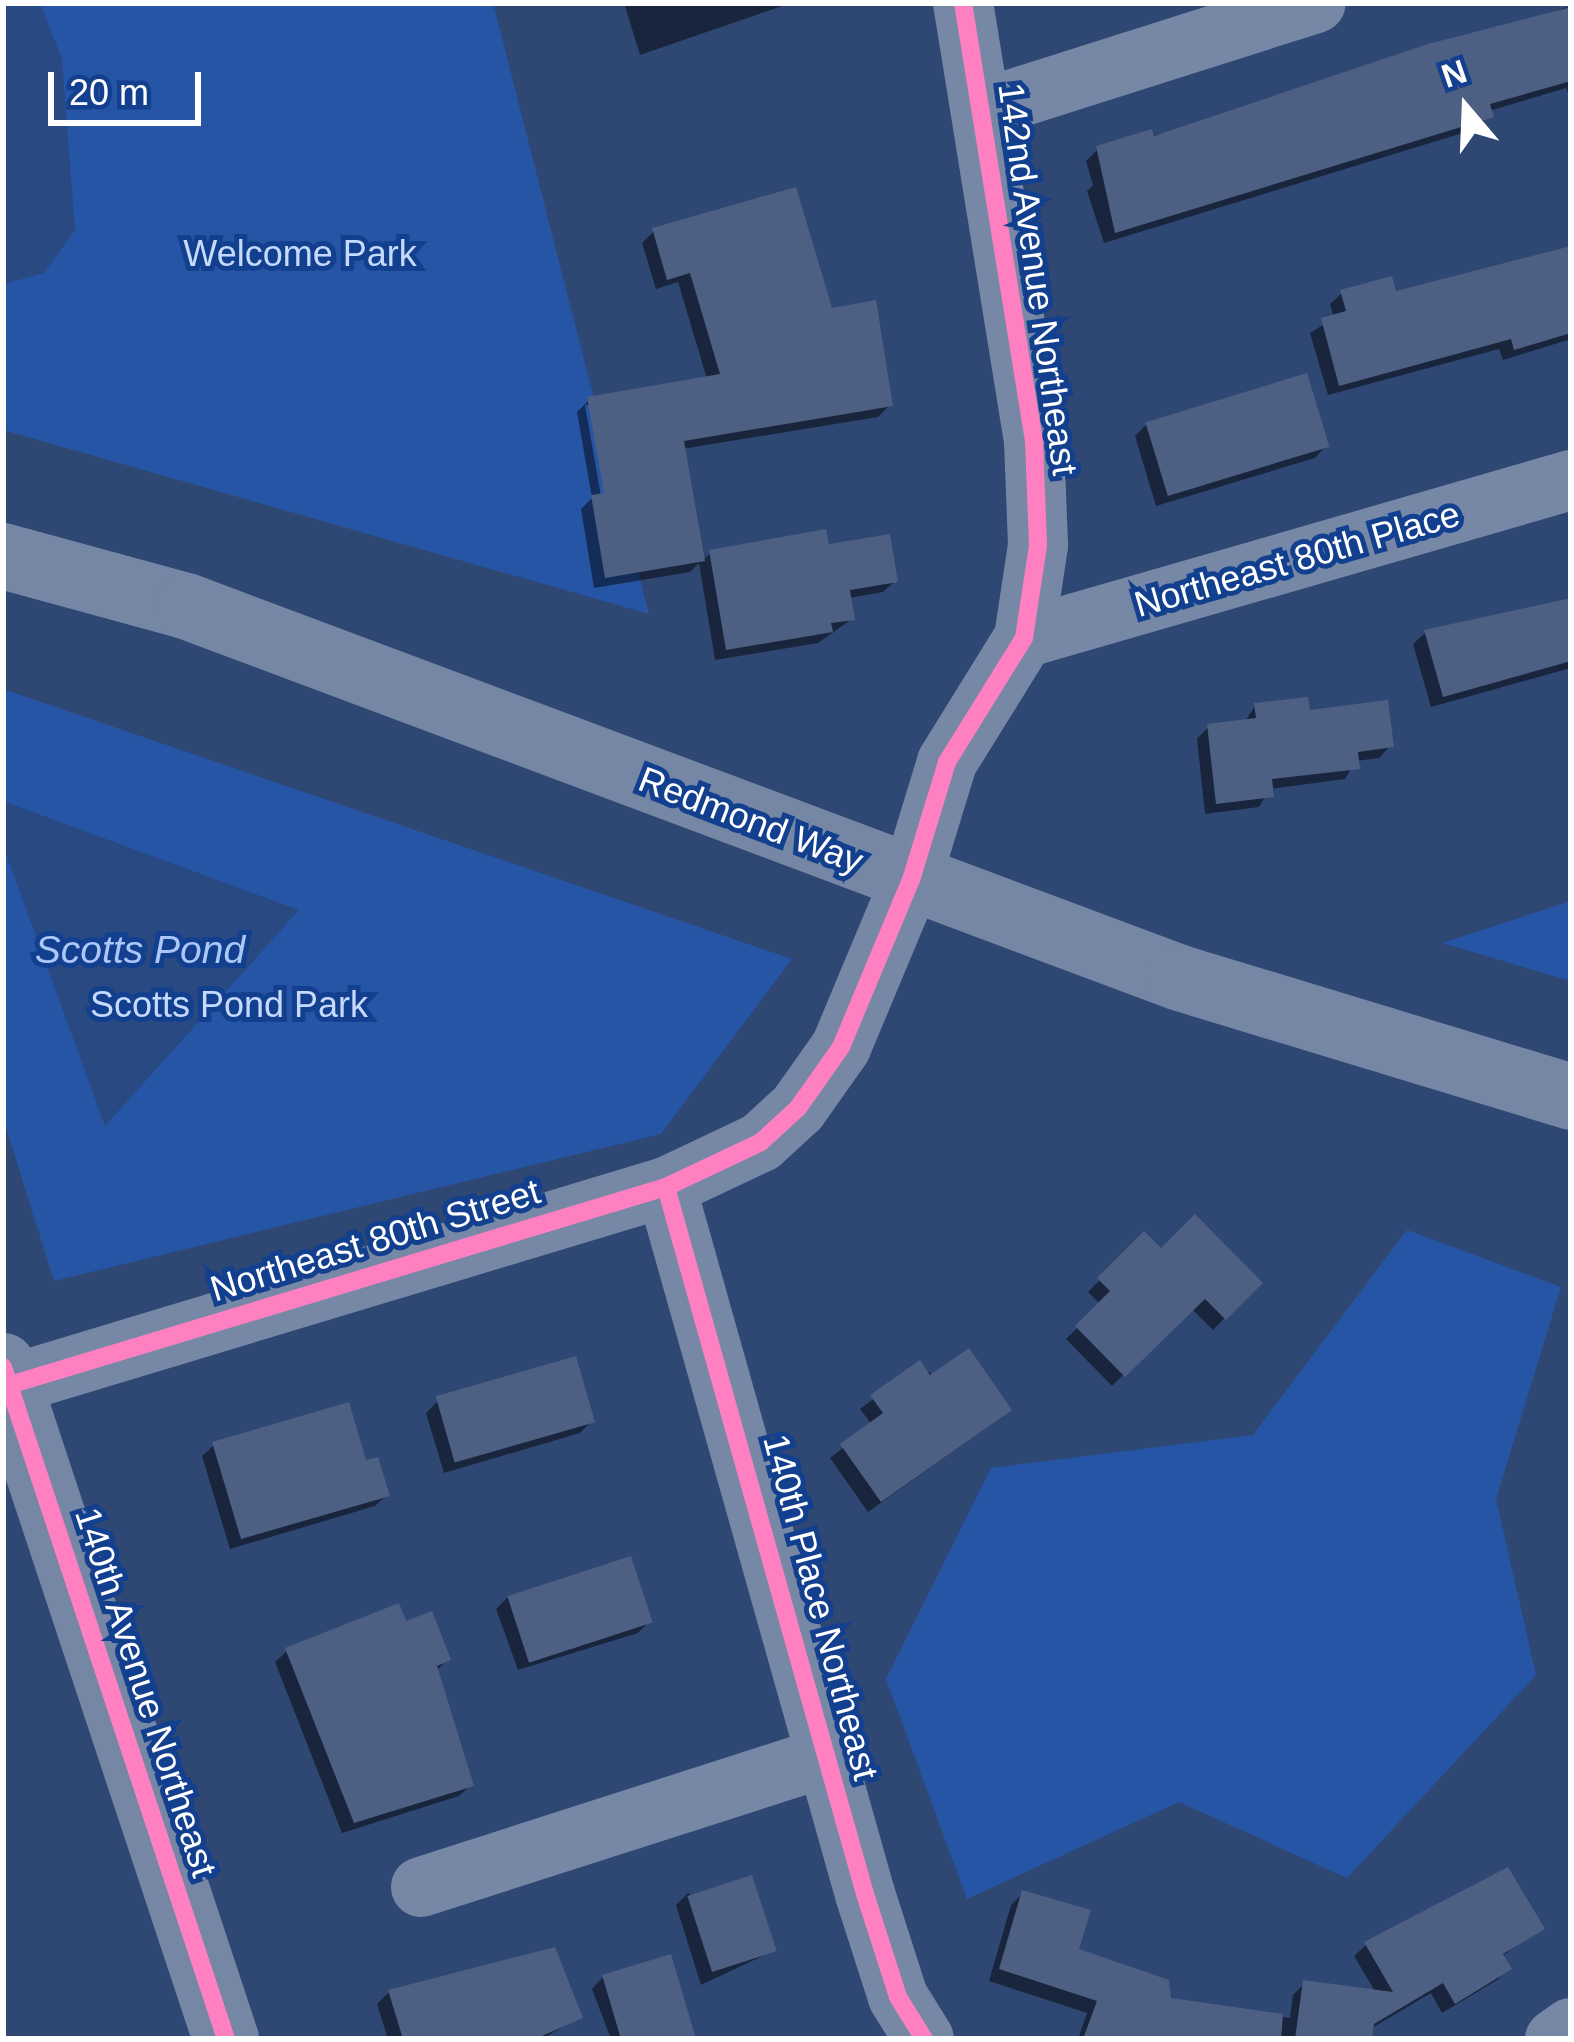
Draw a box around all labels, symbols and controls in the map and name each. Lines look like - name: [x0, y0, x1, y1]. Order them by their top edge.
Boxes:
- scale bar: [54, 48, 207, 122]
- north arrow: [1406, 48, 1526, 168]
- text: N: [1437, 52, 1471, 95]
- text: 20 m: [69, 72, 149, 113]
- street label: 142nd Avenue Northeast: [989, 79, 1087, 479]
- park label: Welcome Park: [183, 232, 417, 276]
- street label: Northeast 80th Place: [1129, 492, 1465, 626]
- street label: Redmond Way: [633, 757, 869, 883]
- water label: Scotts Pond: [35, 927, 245, 973]
- park label: Scotts Pond Park: [90, 983, 368, 1027]
- street label: Northeast 80th Street: [205, 1169, 545, 1311]
- street label: 140th Place Northeast: [754, 1429, 888, 1785]
- street label: 140th Avenue Northeast: [66, 1501, 226, 1883]

